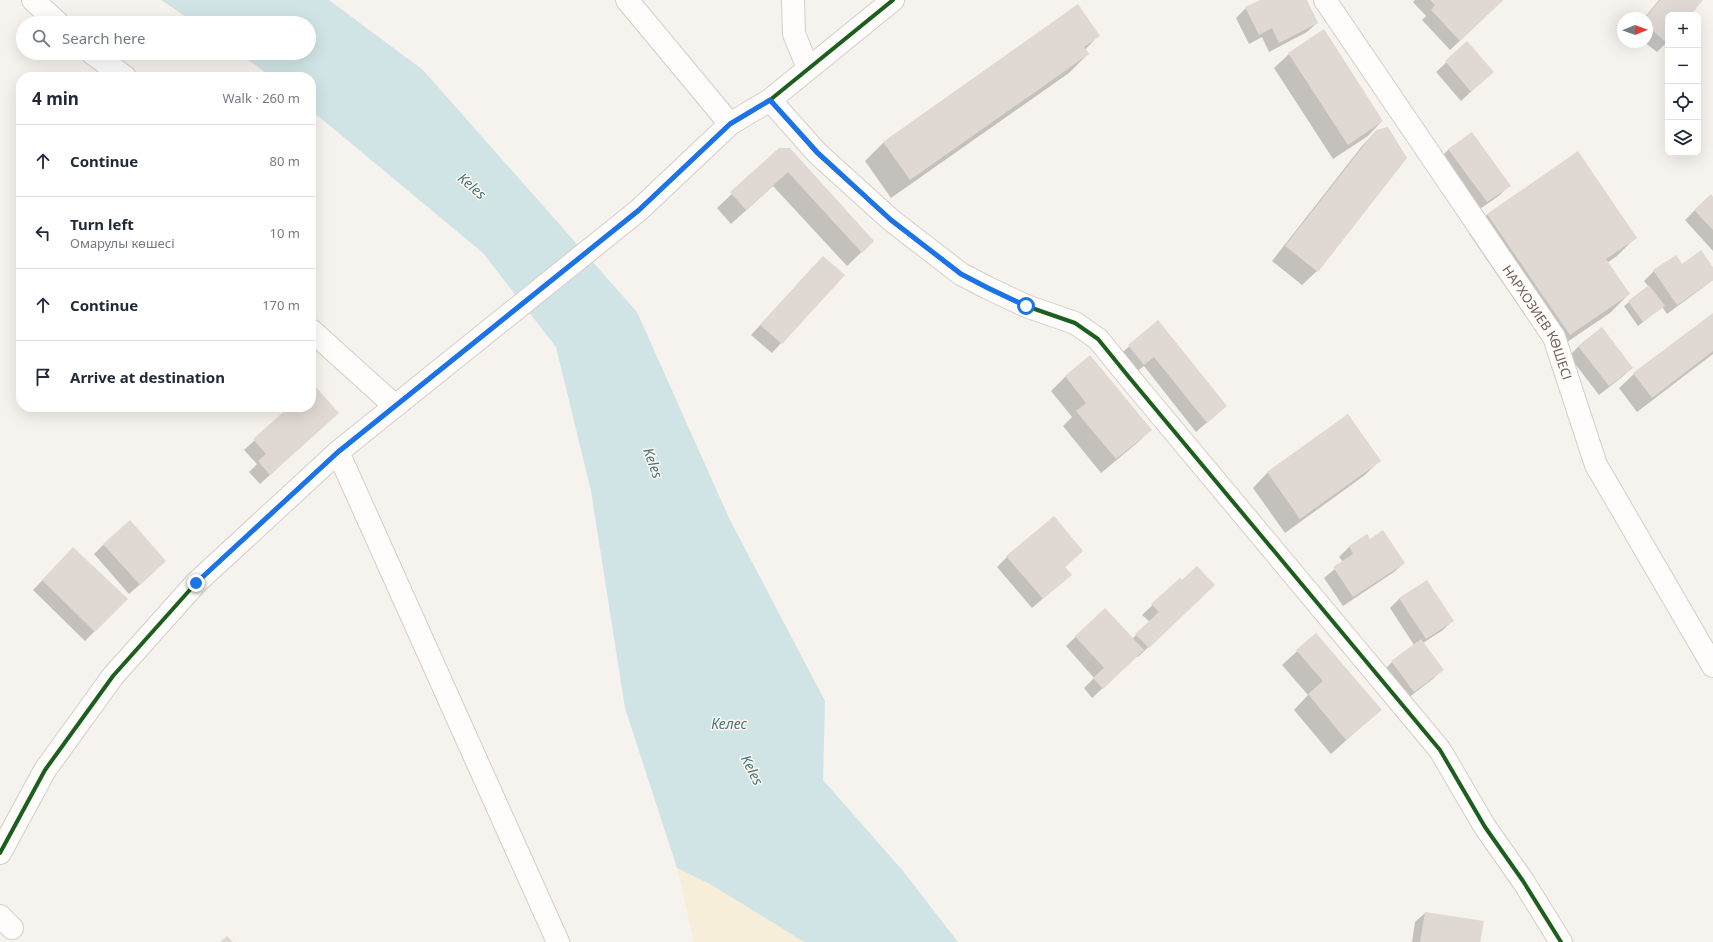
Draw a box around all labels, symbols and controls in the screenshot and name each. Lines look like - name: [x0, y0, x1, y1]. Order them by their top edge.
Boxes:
- north arrow: [1617, 12, 1653, 48]
- map controls: [1665, 12, 1701, 156]
- button: +: [1665, 12, 1701, 48]
- search box: [16, 16, 316, 60]
- icon: search: [30, 27, 52, 49]
- text: Search here: [62, 28, 145, 48]
- button: −: [1665, 48, 1701, 84]
- button: locate: [1665, 84, 1701, 120]
- text: 4 min: [32, 87, 79, 110]
- text: Walk · 260 m: [222, 89, 300, 107]
- button: layers: [1665, 120, 1701, 156]
- icon: ahead: [32, 150, 54, 172]
- text: Continue: [70, 151, 138, 171]
- text: 80 m: [270, 152, 300, 170]
- water label: Keles: [454, 168, 490, 203]
- text: Turn left: [70, 214, 134, 234]
- icon: left: [32, 222, 54, 244]
- text: 10 m: [270, 224, 300, 242]
- text: Омарулы көшесі: [70, 234, 175, 252]
- street label: НАРХОЗИЕВ КӨШЕСІ: [1499, 261, 1576, 382]
- icon: ahead: [32, 294, 54, 316]
- text: Continue: [70, 295, 138, 315]
- text: 170 m: [262, 296, 300, 314]
- route start: [1017, 297, 1035, 315]
- icon: arrive: [32, 366, 54, 388]
- text: Arrive at destination: [70, 367, 225, 387]
- water label: Keles: [639, 445, 668, 481]
- route end: [187, 574, 205, 592]
- water label: Келес: [711, 714, 747, 733]
- water label: Keles: [737, 751, 768, 788]

